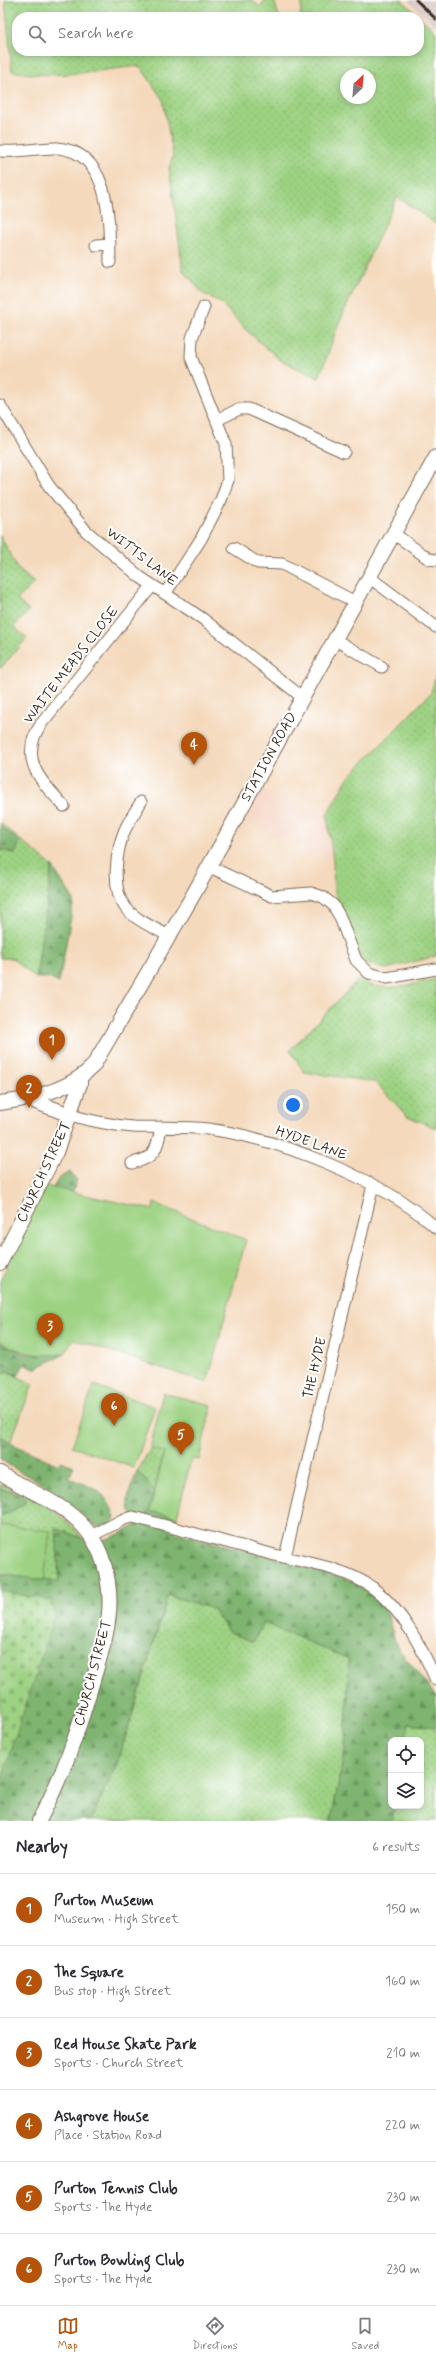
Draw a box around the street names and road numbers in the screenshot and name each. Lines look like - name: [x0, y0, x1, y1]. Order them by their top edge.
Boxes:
- street label: WITTS LANE: [103, 524, 181, 590]
- street label: WAITE MEADS CLOSE: [20, 603, 123, 727]
- street label: STATION ROAD: [237, 709, 301, 805]
- street label: CHURCH STREET: [13, 1119, 75, 1225]
- street label: HYDE LANE: [273, 1122, 349, 1164]
- street label: THE HYDE: [299, 1336, 331, 1400]
- street label: CHURCH STREET: [70, 1618, 116, 1728]

